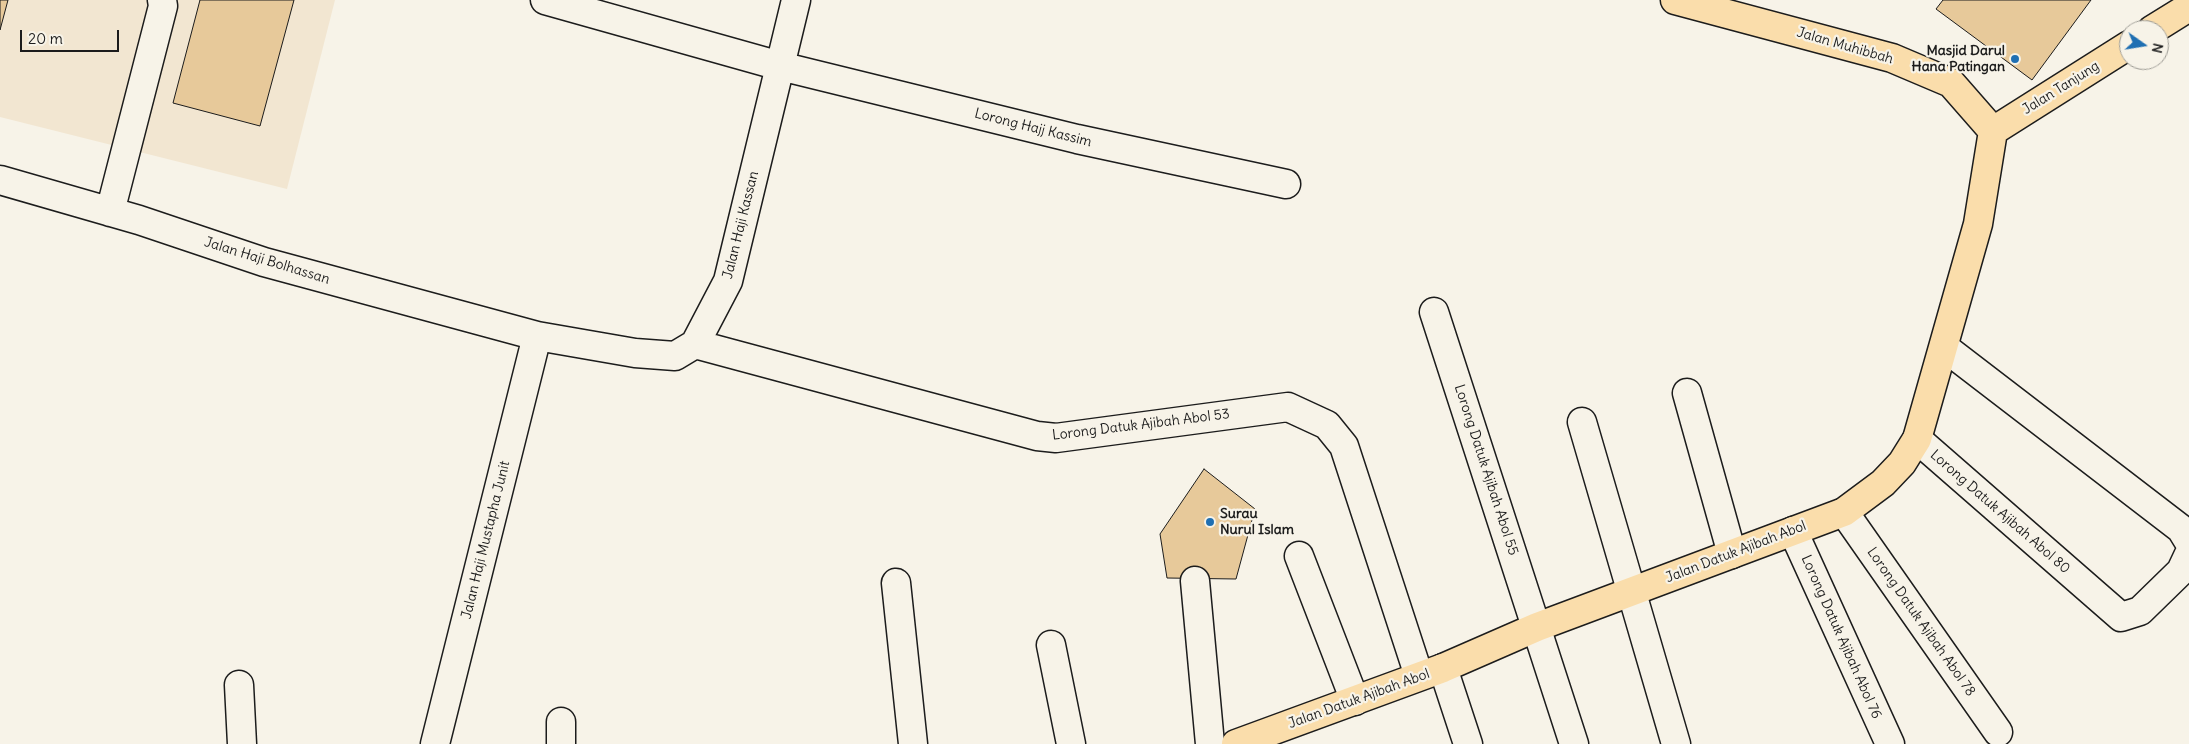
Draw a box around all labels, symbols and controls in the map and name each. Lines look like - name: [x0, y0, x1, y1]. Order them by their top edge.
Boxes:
- scale bar: [22, 20, 121, 52]
- north arrow: [2119, 20, 2169, 70]
- street label: Jalan Muhibbah: [1795, 24, 1895, 68]
- text: 20 m: [28, 29, 63, 48]
- text: N: [2148, 41, 2168, 55]
- place label: Masjid Darul Hana Patingan: [1912, 43, 2005, 75]
- marker: Masjid Darul Hana Patingan: [2009, 53, 2021, 65]
- street label: Jalan Tanjung: [2020, 58, 2102, 118]
- street label: Lorong Hajj Kassim: [973, 105, 1093, 151]
- street label: Jalan Haji Kassan: [719, 169, 763, 281]
- street label: Jalan Haji Bolhassan: [202, 234, 332, 288]
- street label: Lorong Datuk Ajibah Abol 55: [1450, 382, 1522, 558]
- street label: Lorong Datuk Ajibah Abol 53: [1051, 406, 1231, 444]
- street label: Lorong Datuk Ajibah Abol 80: [1927, 447, 2073, 577]
- street label: Jalan Haji Mustapha Junit: [458, 459, 514, 621]
- place label: Surau Nurul Islam: [1220, 506, 1294, 538]
- marker: Surau Nurul Islam: [1204, 516, 1216, 528]
- street label: Jalan Datuk Ajibah Abol: [1663, 517, 1809, 587]
- street label: Lorong Datuk Ajibah Abol 78: [1863, 544, 1979, 700]
- street label: Lorong Datuk Ajibah Abol 76: [1797, 553, 1885, 721]
- street label: Jalan Datuk Ajibah Abol: [1286, 666, 1432, 732]

